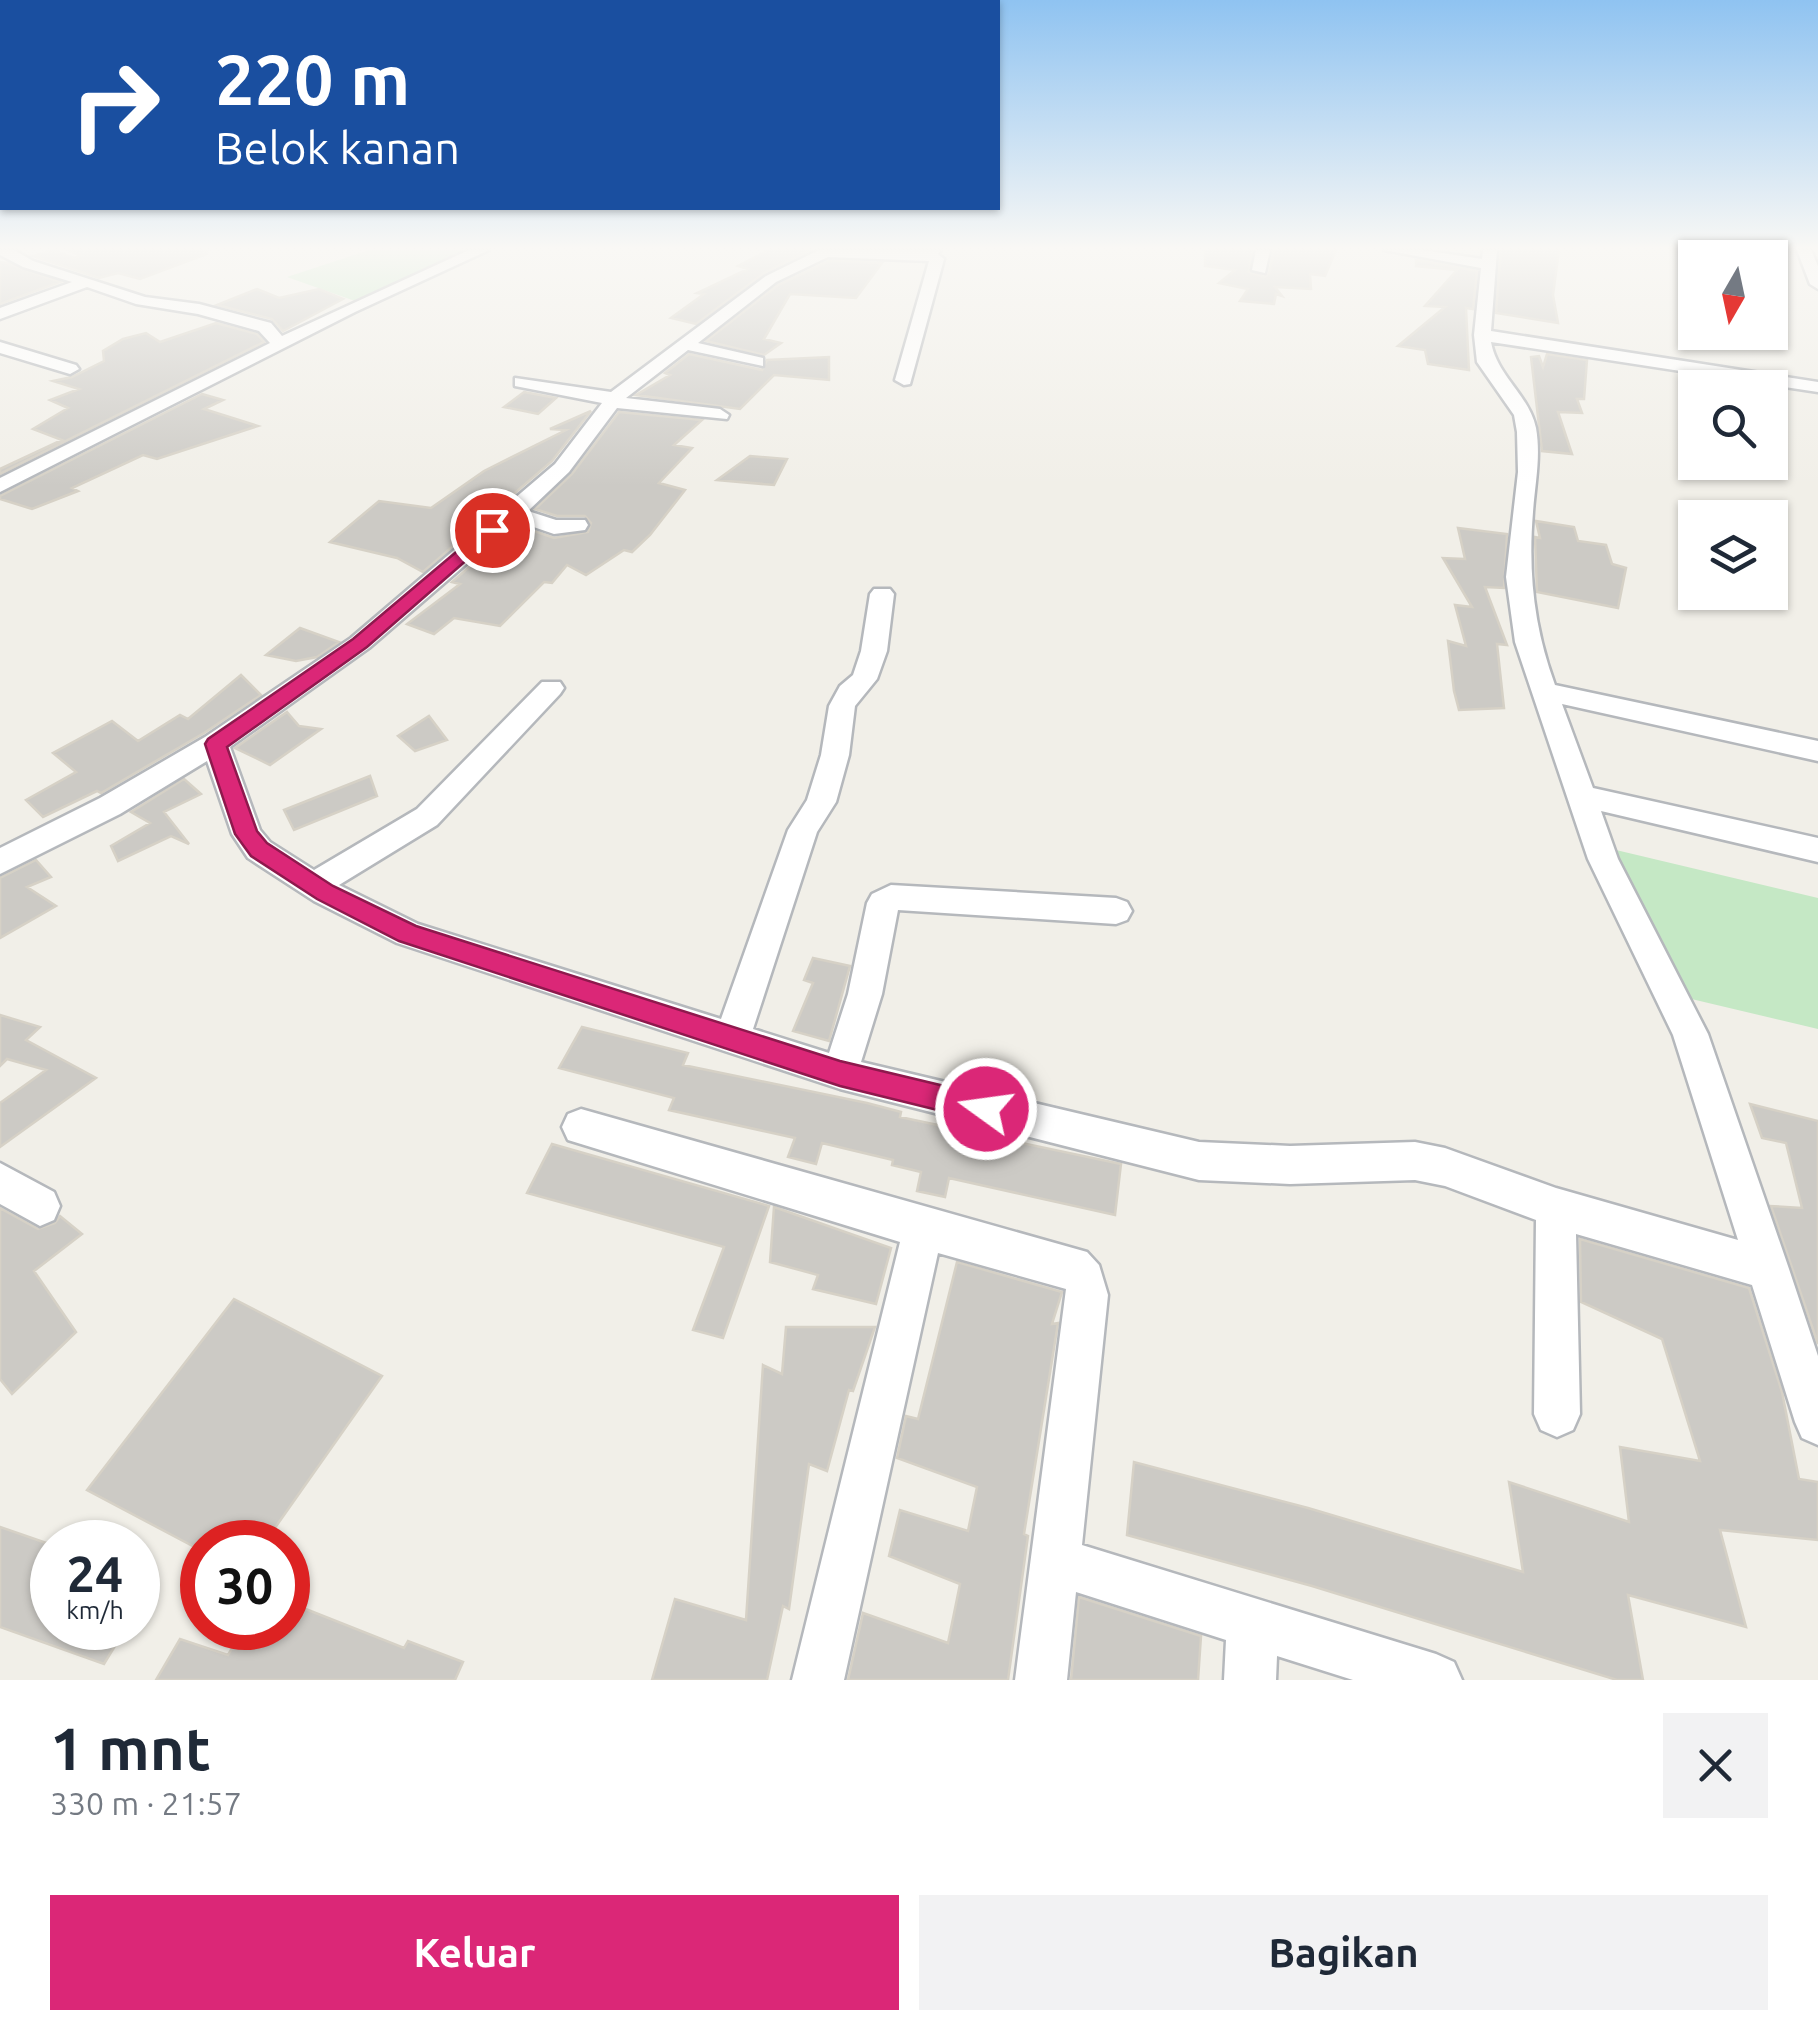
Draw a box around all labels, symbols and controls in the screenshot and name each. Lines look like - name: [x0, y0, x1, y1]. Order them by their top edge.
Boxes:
- icon: right: [50, 40, 180, 170]
- text: 220 m: [215, 40, 410, 118]
- text: Belok kanan: [215, 122, 460, 173]
- north arrow: [1678, 240, 1788, 350]
- map controls: [1678, 240, 1788, 610]
- button: search: [1678, 370, 1788, 480]
- pin: [450, 488, 535, 573]
- button: layers: [1678, 500, 1788, 610]
- icon: arrive: [465, 503, 520, 558]
- position arrow: [934, 1057, 1038, 1161]
- speed limit sign: 30: [180, 1520, 310, 1650]
- text: 24: [67, 1545, 123, 1601]
- text: km/h: [66, 1596, 124, 1624]
- button: close: [1663, 1713, 1768, 1818]
- text: 1 mnt: [50, 1714, 211, 1781]
- text: 330 m · 21:57: [50, 1785, 242, 1821]
- button: Keluar: [50, 1895, 899, 2010]
- button: Bagikan: [919, 1895, 1768, 2010]

